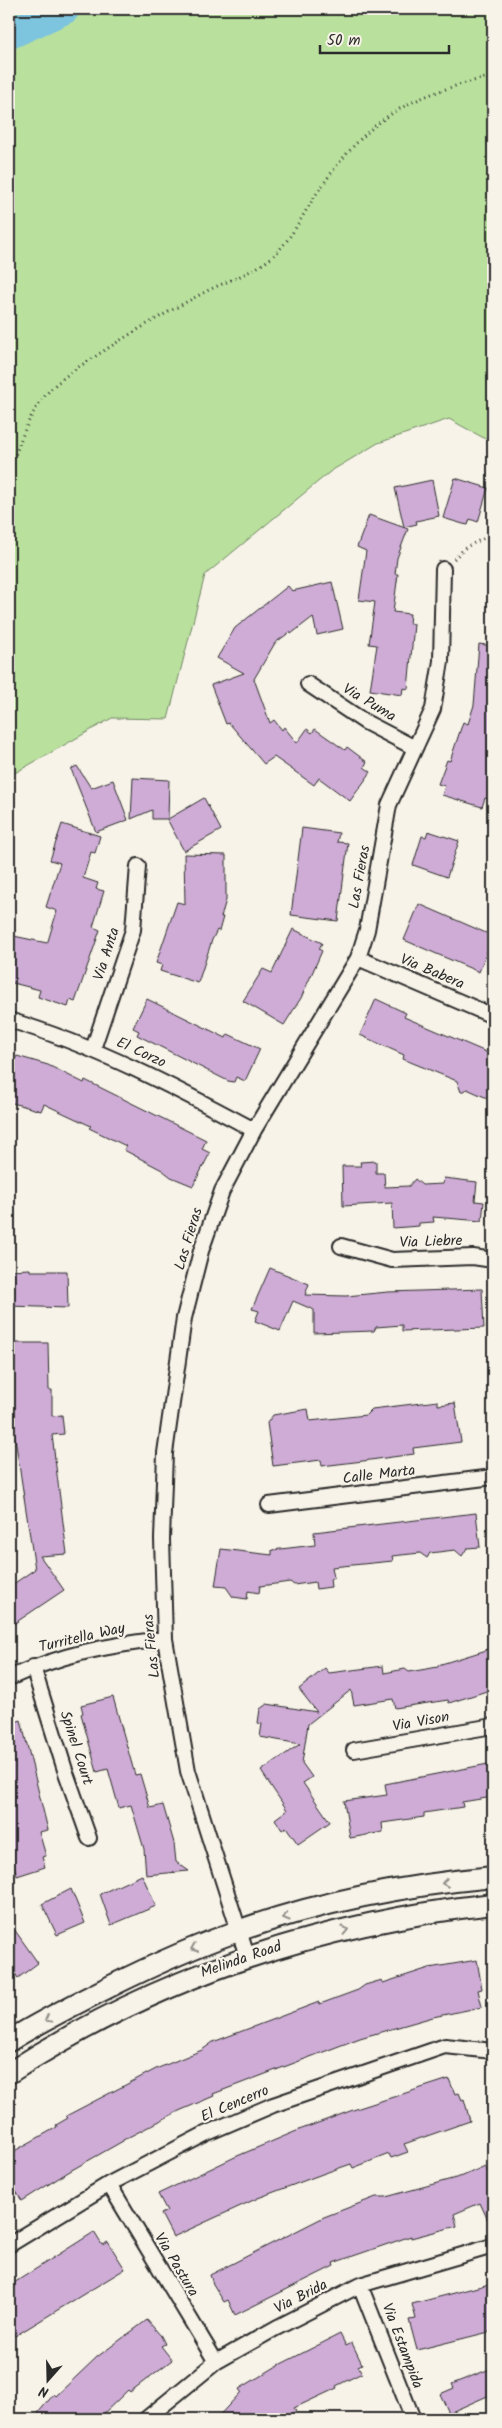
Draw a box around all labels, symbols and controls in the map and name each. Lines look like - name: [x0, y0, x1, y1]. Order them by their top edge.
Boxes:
- scale bar: [320, 22, 448, 54]
- text: 50 m: [327, 29, 361, 53]
- street label: Via Puma: [338, 678, 400, 728]
- street label: Las Fieras: [343, 843, 377, 911]
- street label: Via Anta: [87, 924, 127, 984]
- street label: Via Babera: [396, 948, 468, 996]
- street label: El Corzo: [112, 1031, 170, 1075]
- street label: Las Fieras: [168, 1204, 210, 1273]
- street label: Via Liebre: [399, 1229, 463, 1255]
- street label: Calle Marta: [341, 1459, 417, 1491]
- street label: Las Fieras: [137, 1612, 167, 1679]
- street label: Turritella Way: [37, 1616, 128, 1660]
- street label: Via Vison: [391, 1705, 451, 1739]
- street label: Spinel Court: [53, 1708, 99, 1788]
- one-way arrow: [441, 1877, 449, 1888]
- one-way arrow: [283, 1911, 291, 1921]
- one-way arrow: [340, 1925, 349, 1936]
- street label: Melinda Road: [197, 1935, 285, 1985]
- one-way arrow: [190, 1942, 199, 1952]
- one-way arrow: [44, 2012, 53, 2022]
- street label: El Cencerro: [197, 2079, 273, 2129]
- street label: Via Pastura: [147, 2228, 205, 2302]
- street label: Via Brida: [270, 2273, 332, 2321]
- street label: Via Estampida: [375, 2300, 429, 2392]
- north arrow: [22, 2356, 72, 2406]
- text: N: [36, 2379, 52, 2403]

